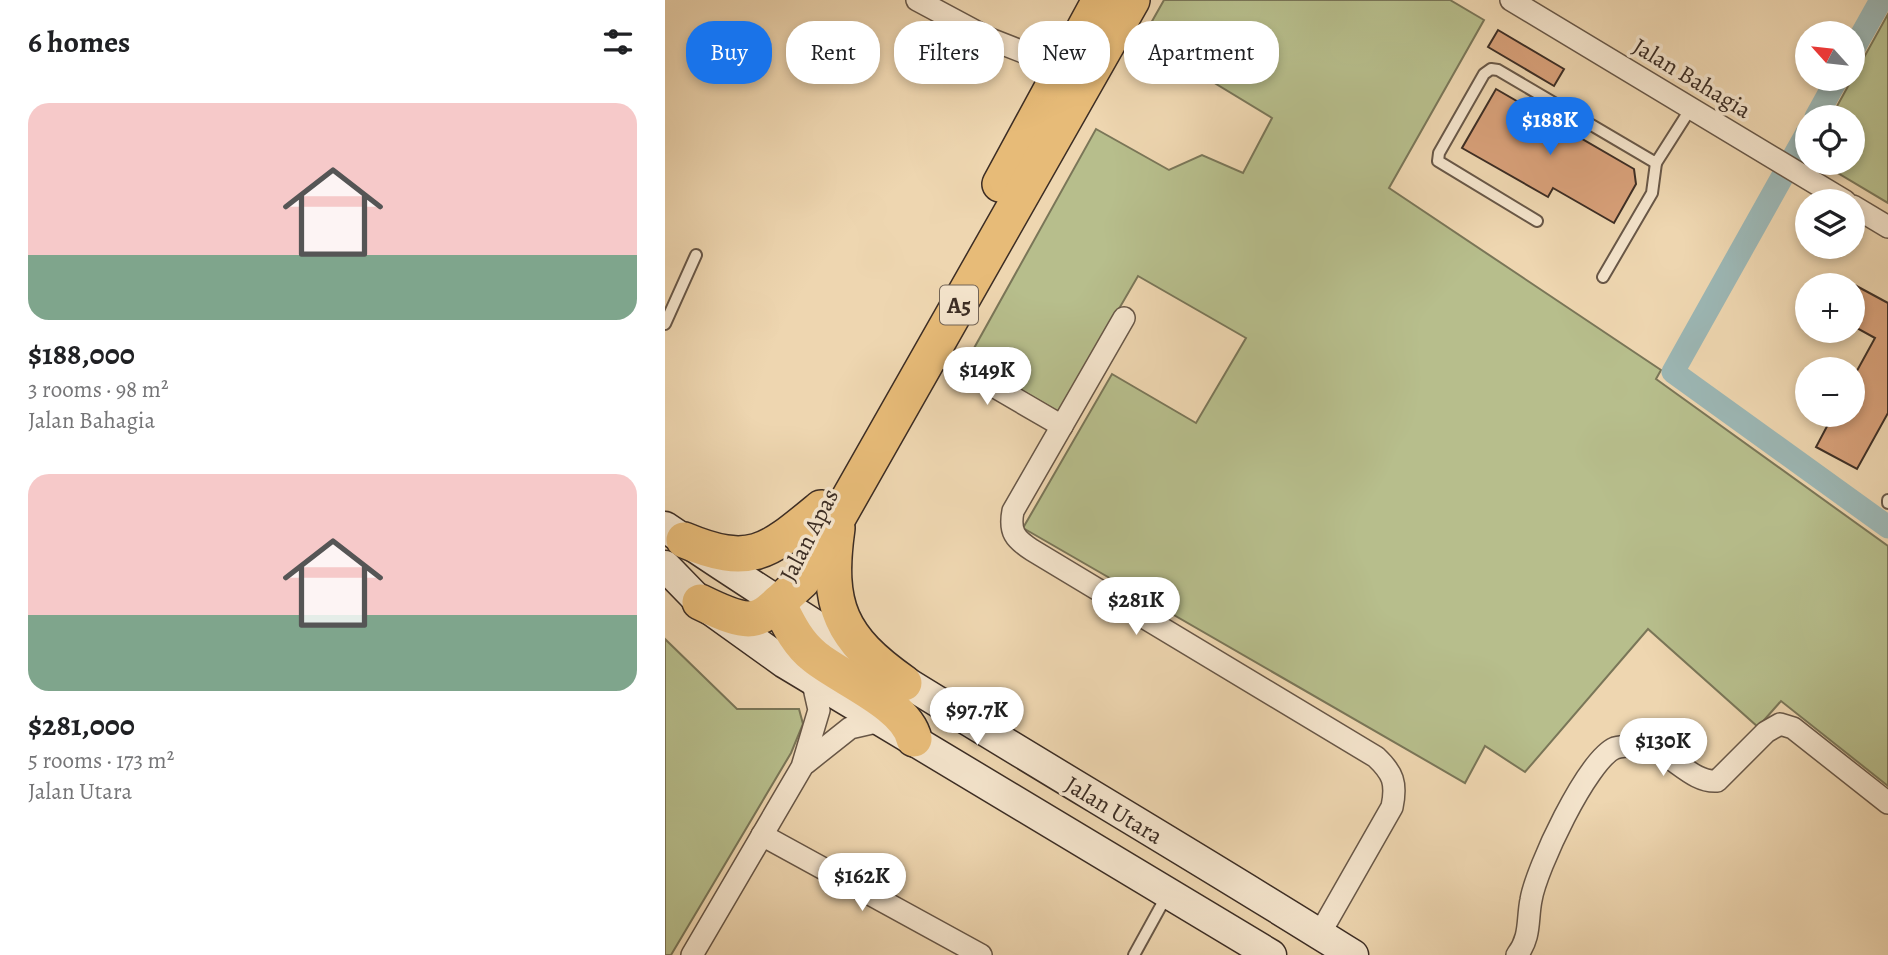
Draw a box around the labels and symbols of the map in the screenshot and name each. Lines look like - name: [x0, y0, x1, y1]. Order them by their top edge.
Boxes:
- north arrow: [1795, 21, 1865, 91]
- street label: Jalan Bahagia: [1627, 30, 1758, 126]
- pin: $188K: [1501, 97, 1599, 157]
- road number: A5: [940, 286, 978, 324]
- pin: $149K: [938, 348, 1036, 407]
- street label: Jalan Apas: [772, 483, 846, 587]
- pin: $281K: [1087, 578, 1185, 637]
- pin: $97.7K: [920, 688, 1034, 747]
- pin: $130K: [1614, 718, 1712, 778]
- street label: Jalan Utara: [1059, 768, 1170, 852]
- pin: $162K: [813, 853, 911, 913]

